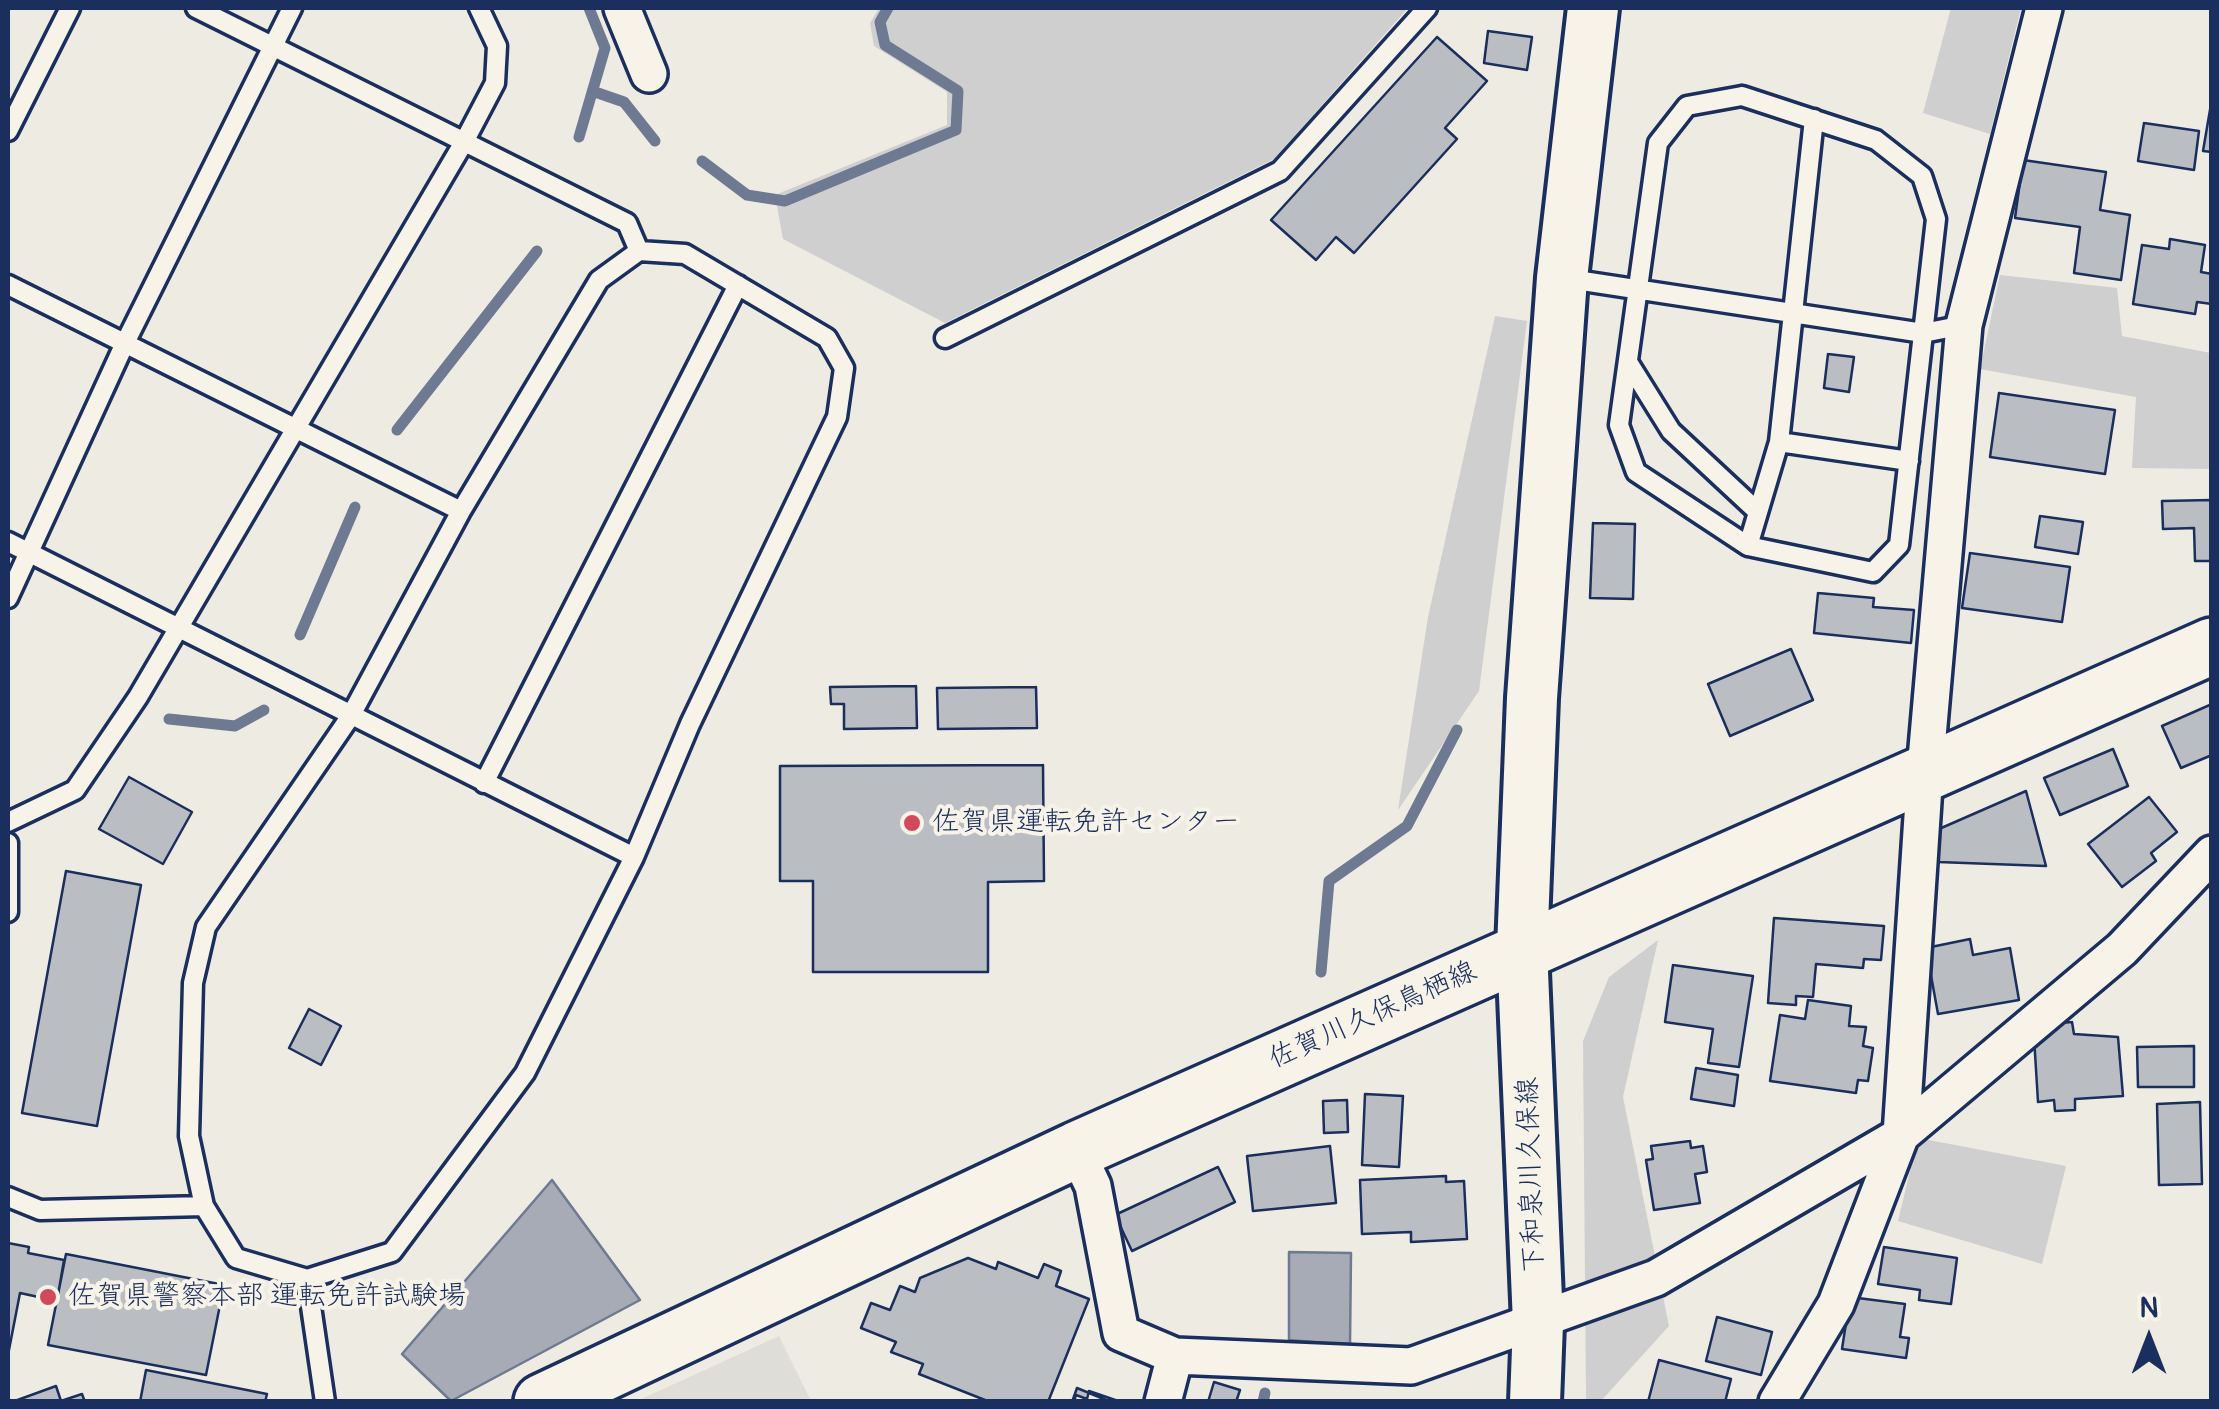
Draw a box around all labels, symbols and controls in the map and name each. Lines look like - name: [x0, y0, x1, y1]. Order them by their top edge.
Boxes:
- place label: 佐賀県運転免許センター: [932, 806, 1240, 840]
- marker: 佐賀県運転免許センター: [901, 812, 923, 834]
- street label: 佐賀川久保鳥栖線: [1264, 955, 1482, 1077]
- street label: 下和泉川久保線: [1512, 1076, 1552, 1274]
- place label: 佐賀県警察本部 運転免許試験場: [68, 1280, 466, 1314]
- marker: 佐賀県警察本部 運転免許試験場: [37, 1286, 59, 1308]
- north arrow: [2099, 1289, 2199, 1389]
- text: N: [2140, 1291, 2158, 1326]

